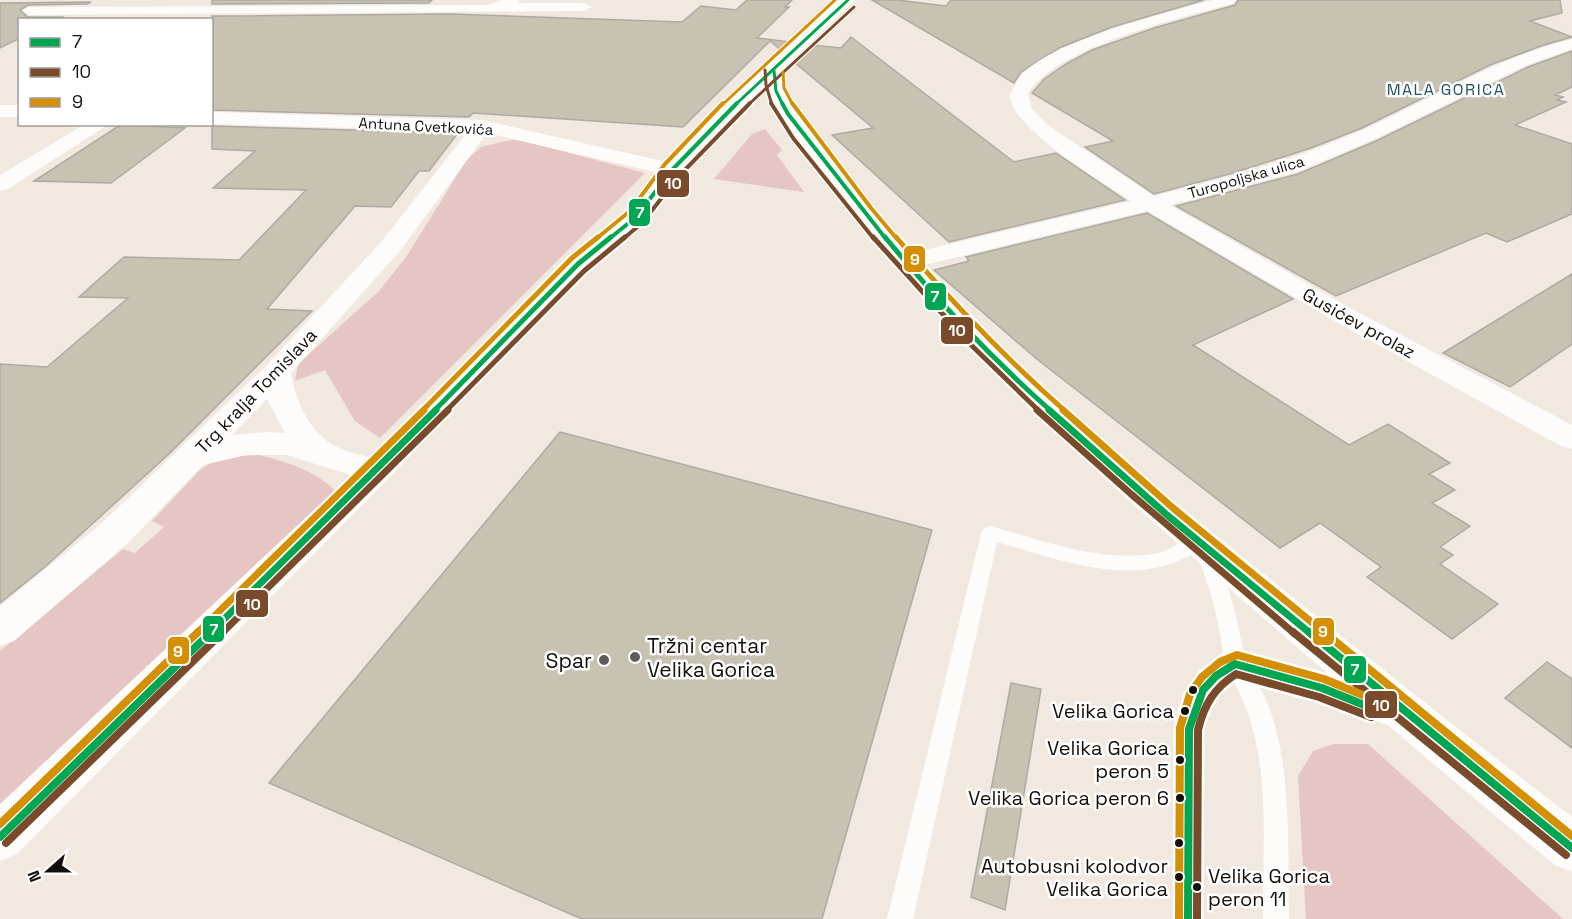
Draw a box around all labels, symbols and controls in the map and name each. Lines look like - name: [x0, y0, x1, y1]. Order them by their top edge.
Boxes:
- legend: [18, 18, 213, 126]
- text: 7: [72, 30, 82, 53]
- text: 10: [72, 60, 91, 83]
- district label: MALA GORICA: [1387, 79, 1505, 100]
- text: 9: [72, 90, 83, 113]
- street label: Antuna Cvetkovića: [358, 113, 494, 139]
- street label: Turopoljska ulica: [1186, 151, 1307, 203]
- line badge: 10: [656, 169, 690, 198]
- text: 10: [664, 173, 682, 194]
- line badge: 7: [628, 198, 651, 227]
- text: 7: [636, 202, 645, 223]
- line badge: 9: [903, 245, 926, 273]
- text: 9: [910, 249, 920, 270]
- line badge: 7: [924, 282, 947, 311]
- street label: Gusićev prolaz: [1299, 283, 1419, 363]
- text: 7: [931, 286, 940, 307]
- line badge: 10: [940, 316, 974, 345]
- text: 10: [948, 320, 966, 341]
- street label: Trg kralja Tomislava: [190, 324, 322, 458]
- line badge: 10: [235, 589, 269, 618]
- text: 10: [243, 594, 261, 615]
- line badge: 7: [202, 615, 225, 643]
- line badge: 9: [1312, 617, 1335, 646]
- text: 7: [210, 619, 219, 640]
- text: 9: [1318, 621, 1328, 642]
- place label: Tržni centar Velika Gorica: [647, 632, 775, 683]
- line badge: 9: [167, 636, 190, 665]
- text: 9: [173, 641, 183, 662]
- place label: Spar: [546, 647, 592, 674]
- marker: Tržni centar Velika Gorica: [628, 650, 642, 664]
- marker: Spar: [597, 653, 611, 667]
- line badge: 7: [1343, 655, 1367, 684]
- text: 7: [1351, 659, 1360, 680]
- unlabelled marker: [1187, 684, 1199, 696]
- line badge: 10: [1364, 690, 1398, 719]
- text: 10: [1372, 695, 1390, 716]
- place label: Velika Gorica: [1052, 698, 1174, 724]
- marker: Velika Gorica: [1179, 705, 1191, 717]
- place label: Velika Gorica peron 5: [1047, 735, 1169, 784]
- marker: Velika Gorica peron 5: [1174, 754, 1186, 766]
- place label: Velika Gorica peron 6: [968, 785, 1169, 811]
- marker: Velika Gorica peron 6: [1174, 792, 1186, 804]
- unlabelled marker: [1173, 837, 1185, 849]
- north arrow: [18, 841, 78, 901]
- place label: Autobusni kolodvor Velika Gorica: [981, 853, 1168, 902]
- place label: Velika Gorica peron 11: [1208, 863, 1330, 912]
- text: N: [23, 867, 46, 885]
- marker: Autobusni kolodvor Velika Gorica: [1173, 871, 1185, 883]
- marker: Velika Gorica peron 11: [1191, 881, 1203, 893]

